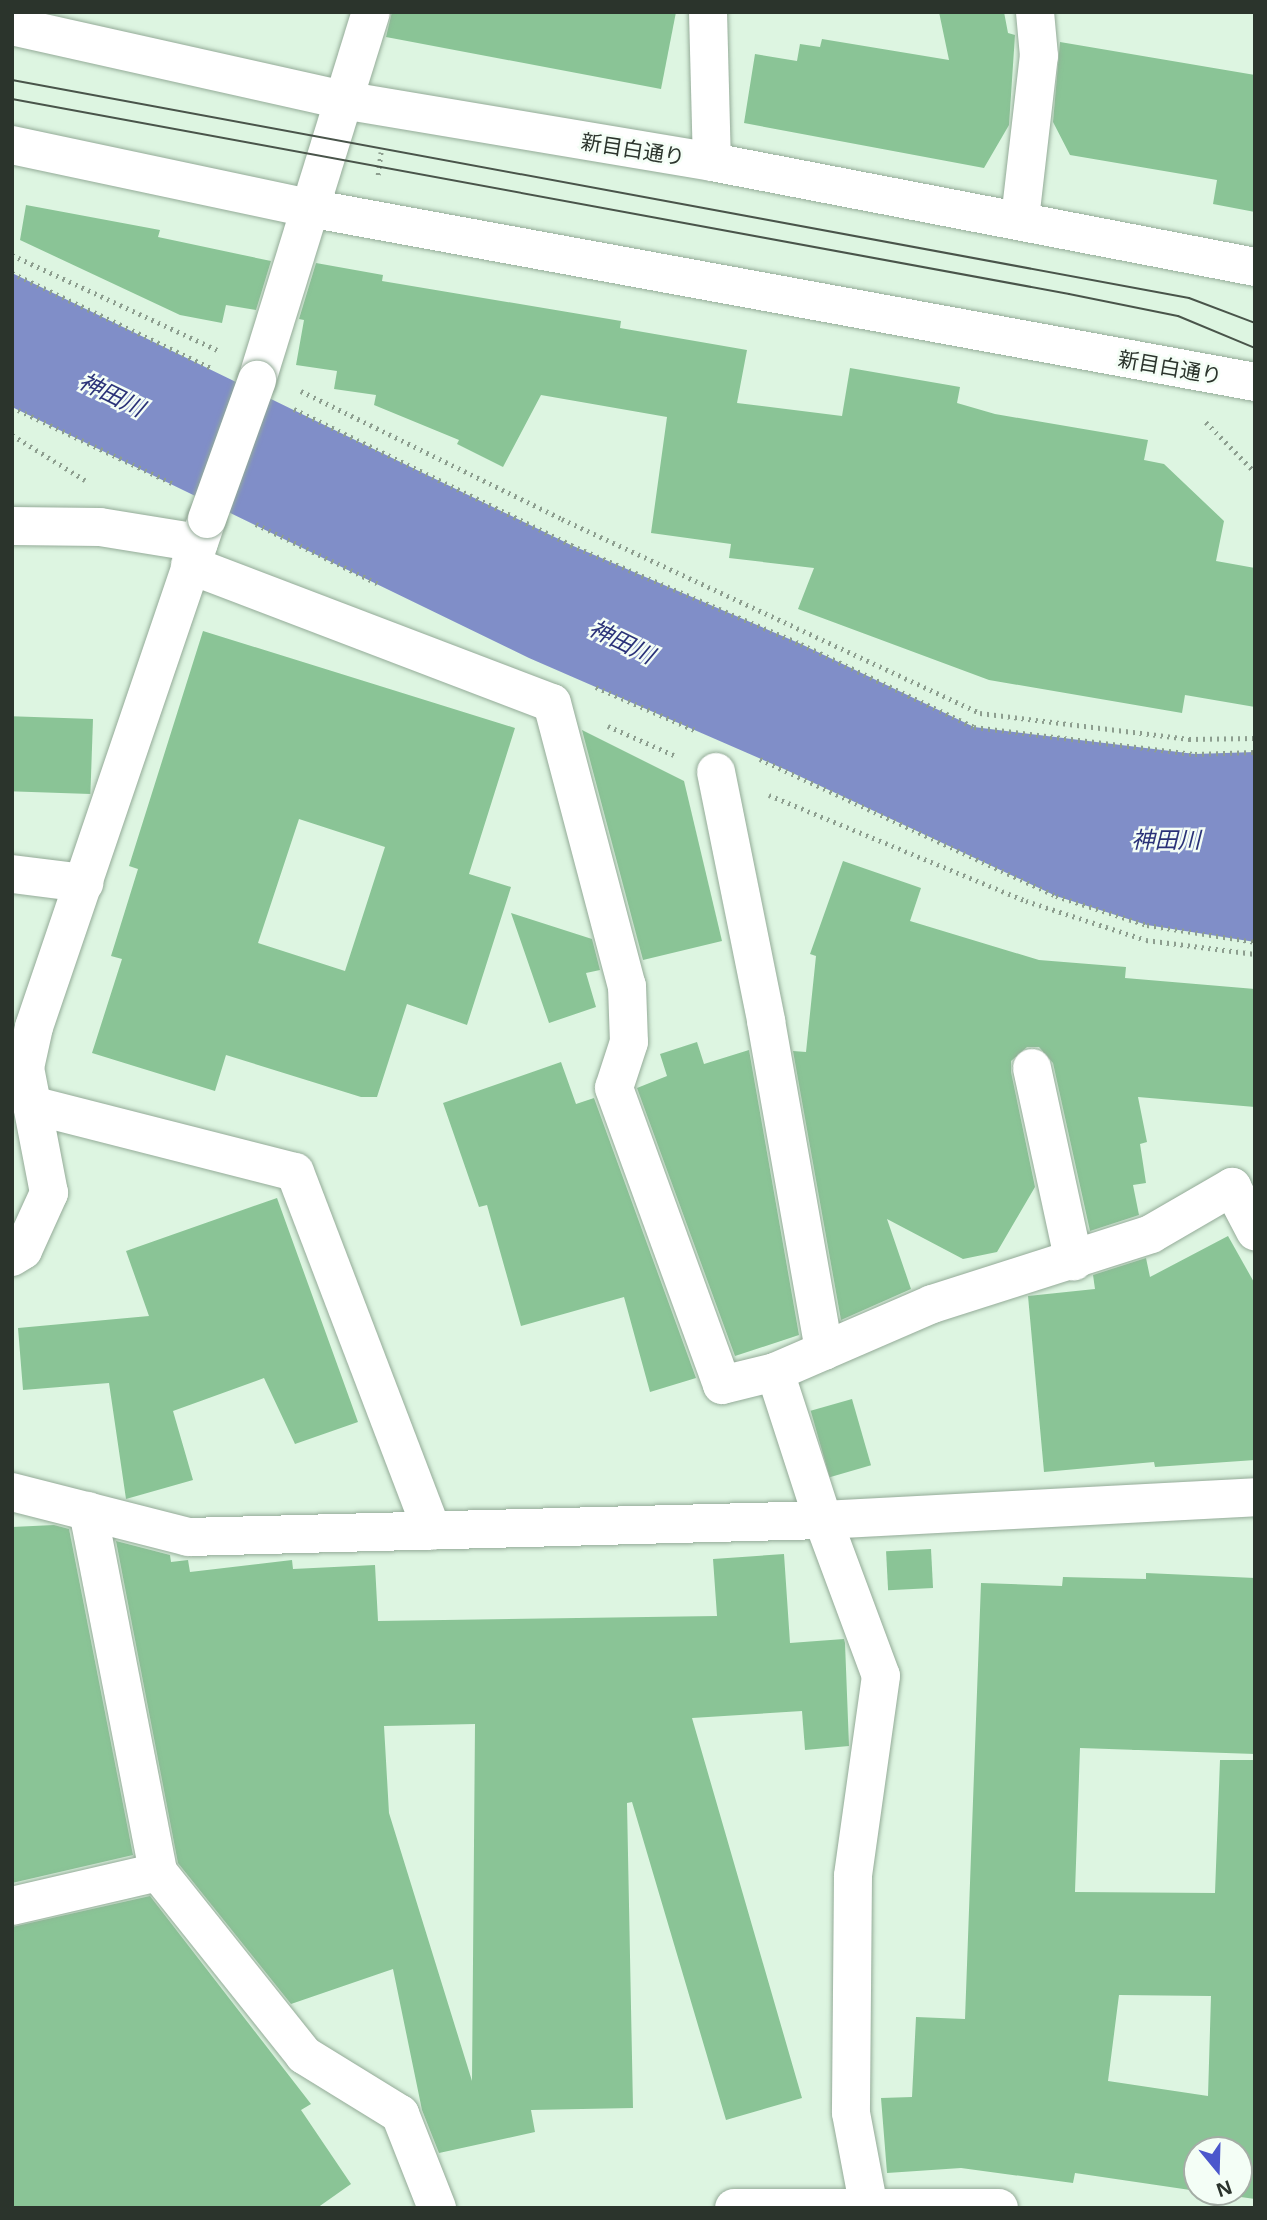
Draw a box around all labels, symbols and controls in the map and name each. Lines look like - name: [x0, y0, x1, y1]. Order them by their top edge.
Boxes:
- street label: 新目白通り: [579, 128, 687, 170]
- street label: 新目白通り: [1116, 345, 1224, 389]
- water label: 神田川: [75, 366, 149, 422]
- water label: 神田川: [585, 613, 659, 669]
- water label: 神田川: [1132, 825, 1200, 853]
- north arrow: [1183, 2136, 1253, 2206]
- text: N: [1213, 2174, 1236, 2204]

